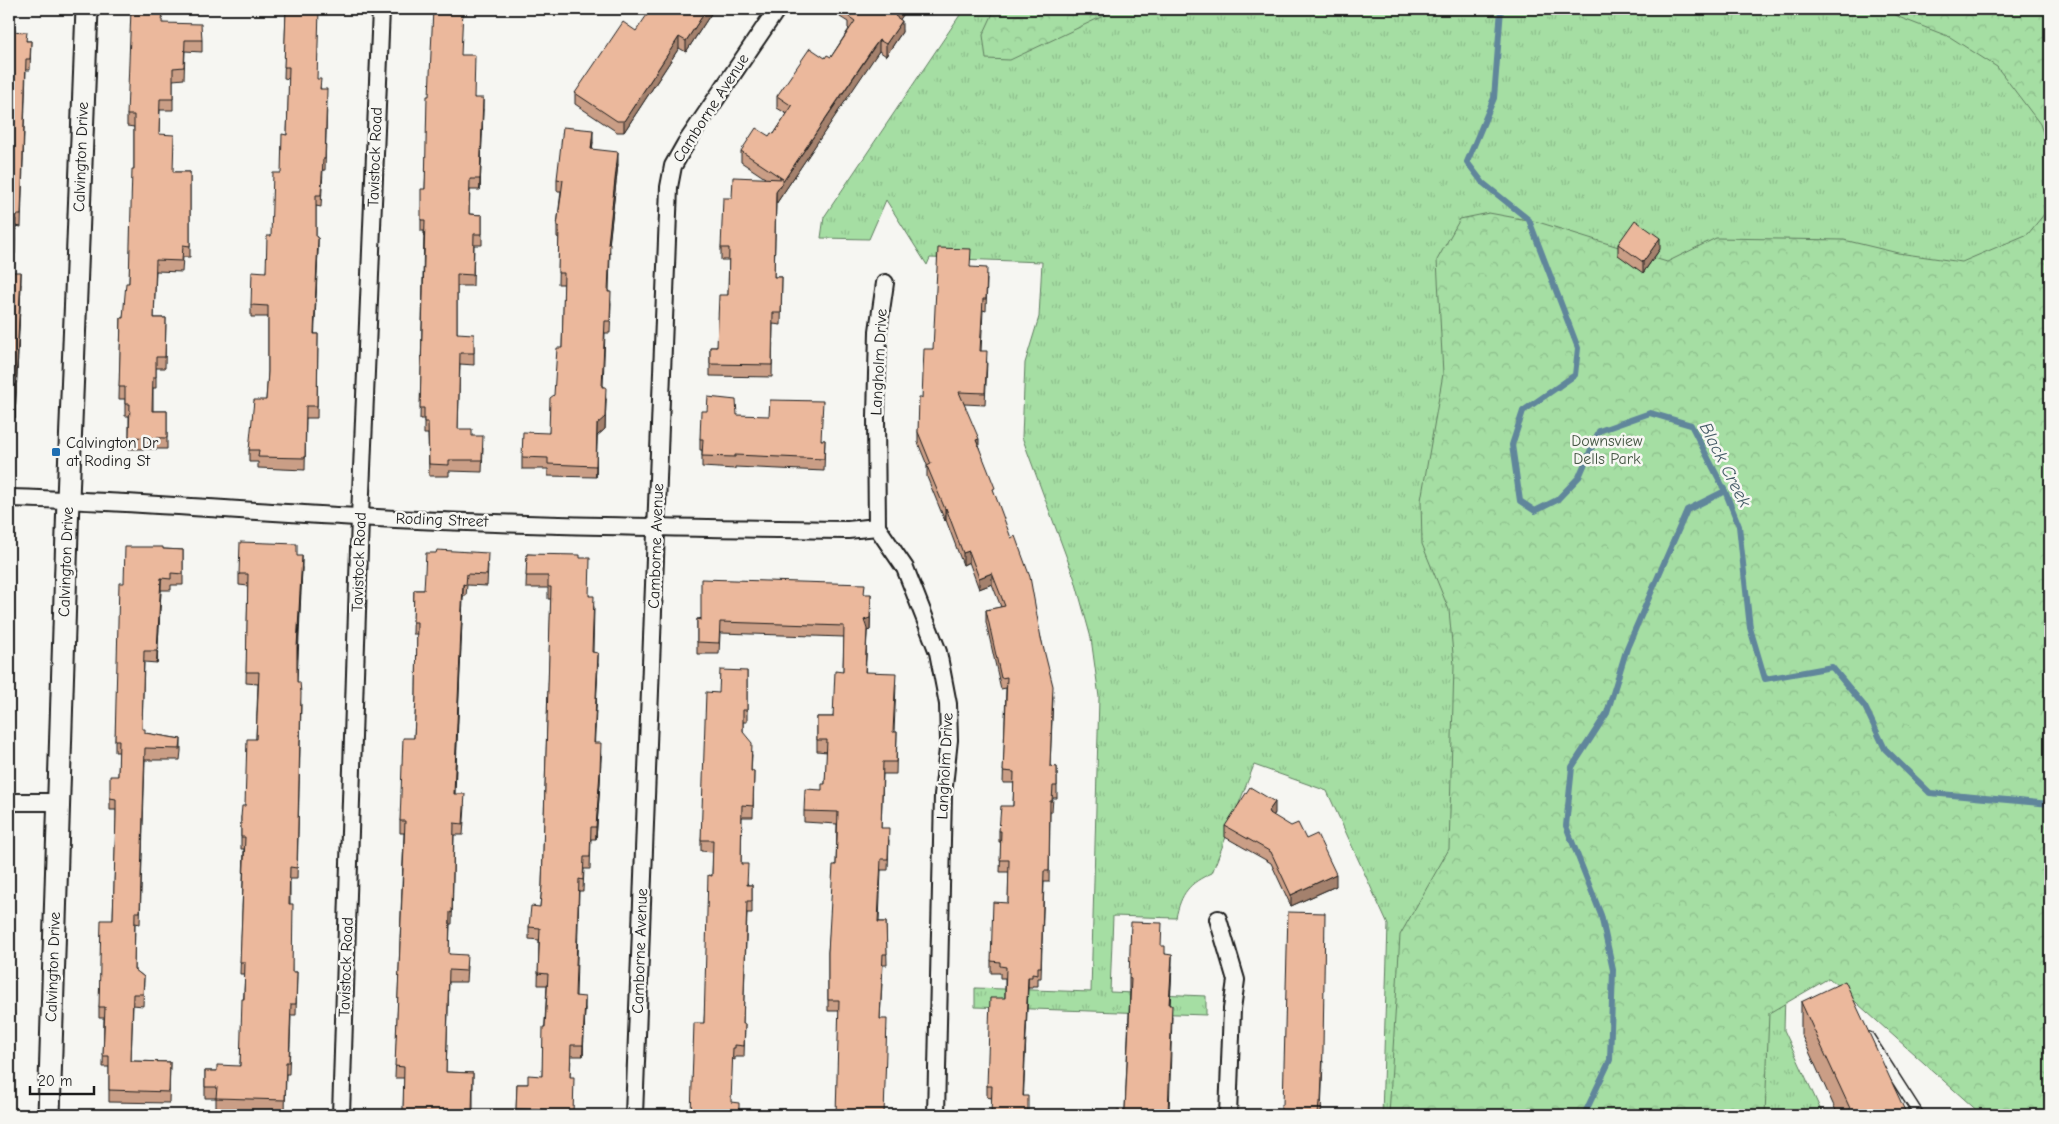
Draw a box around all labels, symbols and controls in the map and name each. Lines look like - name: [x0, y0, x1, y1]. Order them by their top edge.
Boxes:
- street label: Camborne Avenue: [669, 50, 753, 166]
- street label: Calvington Drive: [70, 102, 92, 212]
- street label: Tavistock Road: [364, 107, 386, 207]
- street label: Langholm Drive: [867, 308, 891, 416]
- water label: Black Creek: [1695, 419, 1755, 511]
- park label: Downsview Dells Park: [1571, 432, 1643, 468]
- place label: Calvington Dr at Roding St: [66, 434, 159, 470]
- marker: Calvington Dr at Roding St: [50, 446, 62, 458]
- street label: Camborne Avenue: [645, 483, 667, 609]
- street label: Calvington Drive: [55, 507, 77, 617]
- street label: Roding Street: [395, 509, 489, 531]
- street label: Tavistock Road: [348, 512, 370, 612]
- street label: Langholm Drive: [933, 712, 957, 820]
- street label: Camborne Avenue: [629, 888, 651, 1014]
- street label: Calvington Drive: [42, 912, 64, 1022]
- street label: Tavistock Road: [335, 917, 357, 1017]
- scale bar: [30, 1064, 94, 1096]
- text: 20 m: [38, 1072, 72, 1090]

